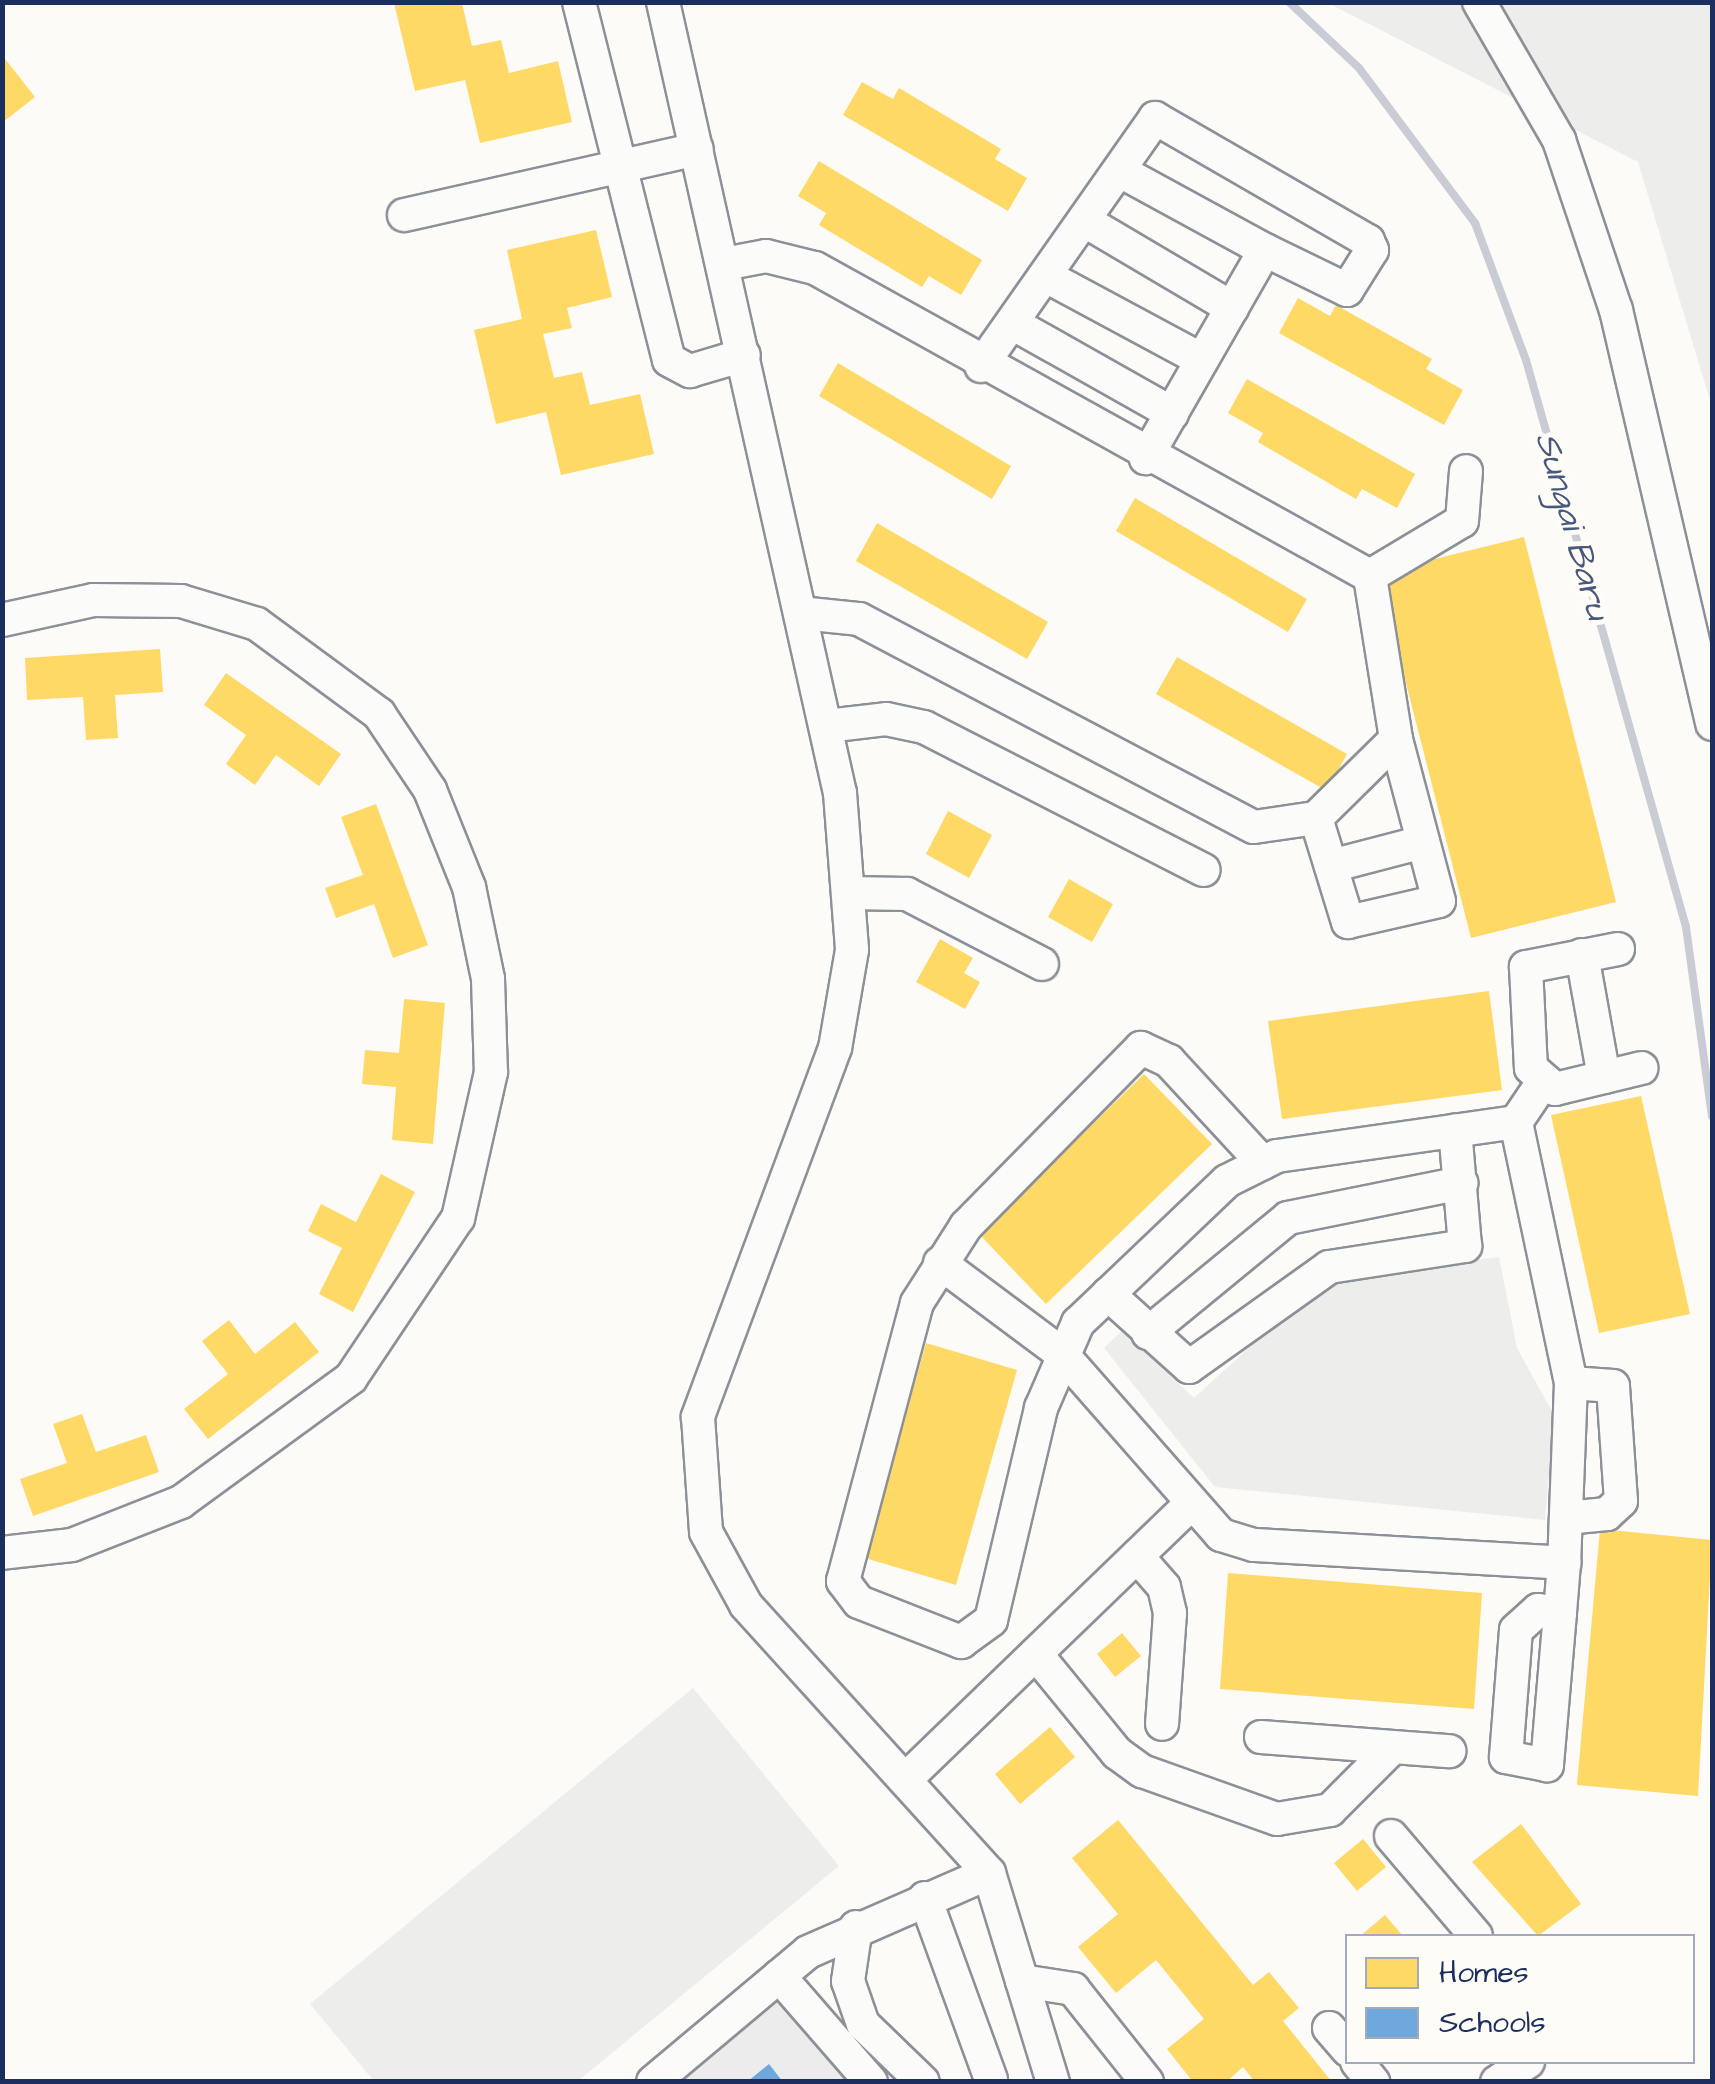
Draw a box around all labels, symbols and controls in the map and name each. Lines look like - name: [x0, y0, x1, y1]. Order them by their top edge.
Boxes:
- water label: Sungai Baru: [1525, 428, 1619, 624]
- legend: [1345, 1934, 1695, 2064]
- text: Homes: [1439, 1952, 1529, 1994]
- text: Schools: [1439, 2002, 1546, 2044]

